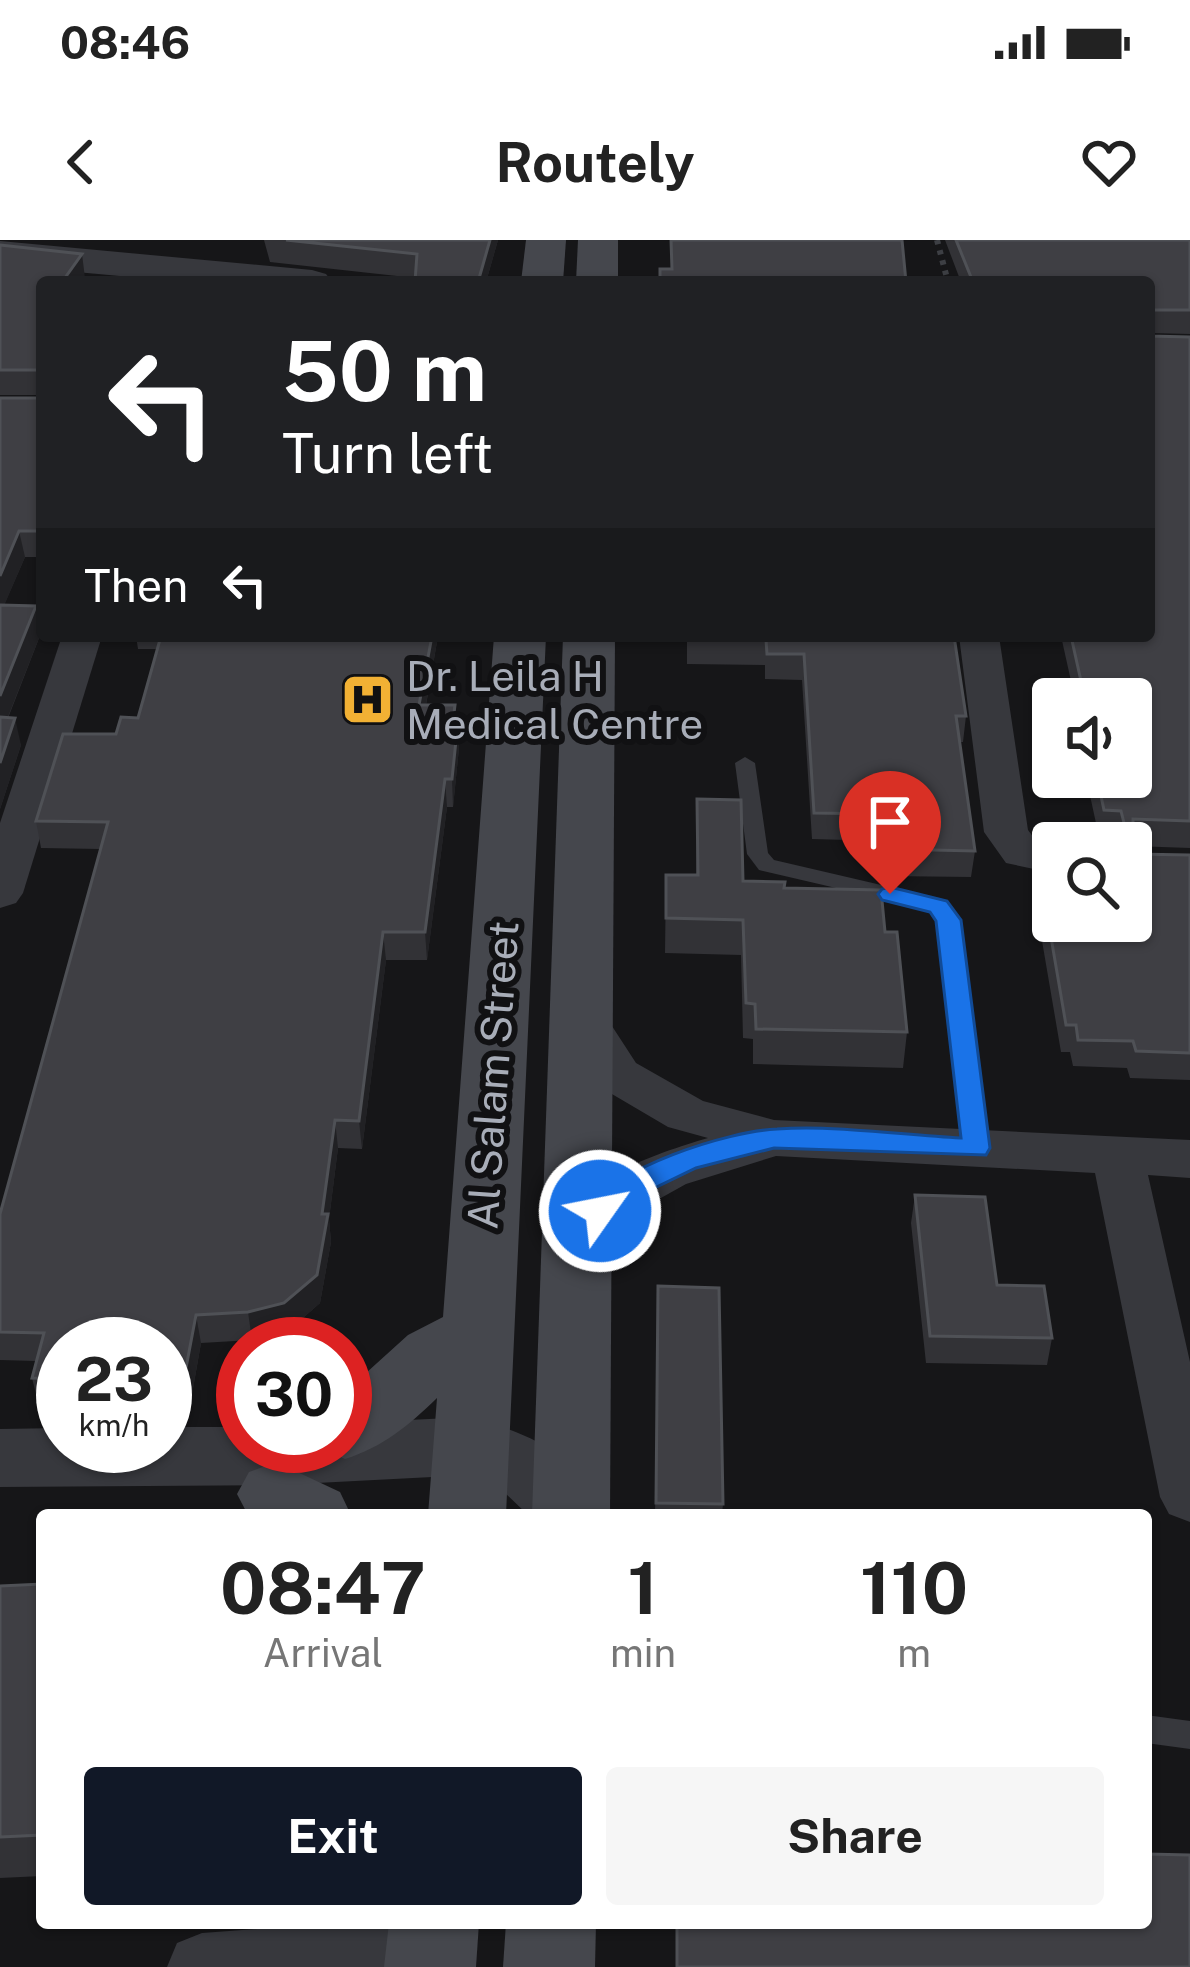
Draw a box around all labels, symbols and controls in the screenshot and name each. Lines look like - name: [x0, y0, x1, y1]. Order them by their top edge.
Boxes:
- text: 08:46: [60, 16, 190, 69]
- icon: back: [48, 129, 114, 195]
- icon: heart: [1076, 129, 1142, 195]
- text: Routely: [495, 131, 695, 194]
- text: 50 m: [282, 321, 487, 420]
- icon: left: [84, 324, 240, 480]
- text: Turn left: [282, 422, 493, 485]
- icon: left: [212, 552, 278, 618]
- text: Then: [84, 559, 188, 612]
- place label: Dr. Leila H Medical Centre: [406, 651, 703, 748]
- hospital icon: Dr. Leila H Medical Centre: [339, 672, 395, 728]
- map controls: [1032, 678, 1152, 942]
- button: sound: [1032, 678, 1152, 798]
- pin: [839, 771, 941, 894]
- icon: arrive: [857, 789, 923, 855]
- button: search: [1032, 822, 1152, 942]
- street label: Al Salam Street: [457, 919, 528, 1231]
- position arrow: [537, 1148, 663, 1274]
- speed limit sign: 30: [216, 1317, 372, 1473]
- text: 23: [75, 1344, 153, 1415]
- text: km/h: [79, 1407, 149, 1443]
- text: 08:47: [220, 1546, 426, 1630]
- text: 1: [628, 1546, 658, 1630]
- text: 110: [860, 1546, 968, 1630]
- text: Arrival: [263, 1630, 383, 1676]
- text: min: [610, 1630, 676, 1676]
- text: m: [897, 1630, 931, 1676]
- button: Exit: [84, 1767, 582, 1905]
- button: Share: [606, 1767, 1104, 1905]

